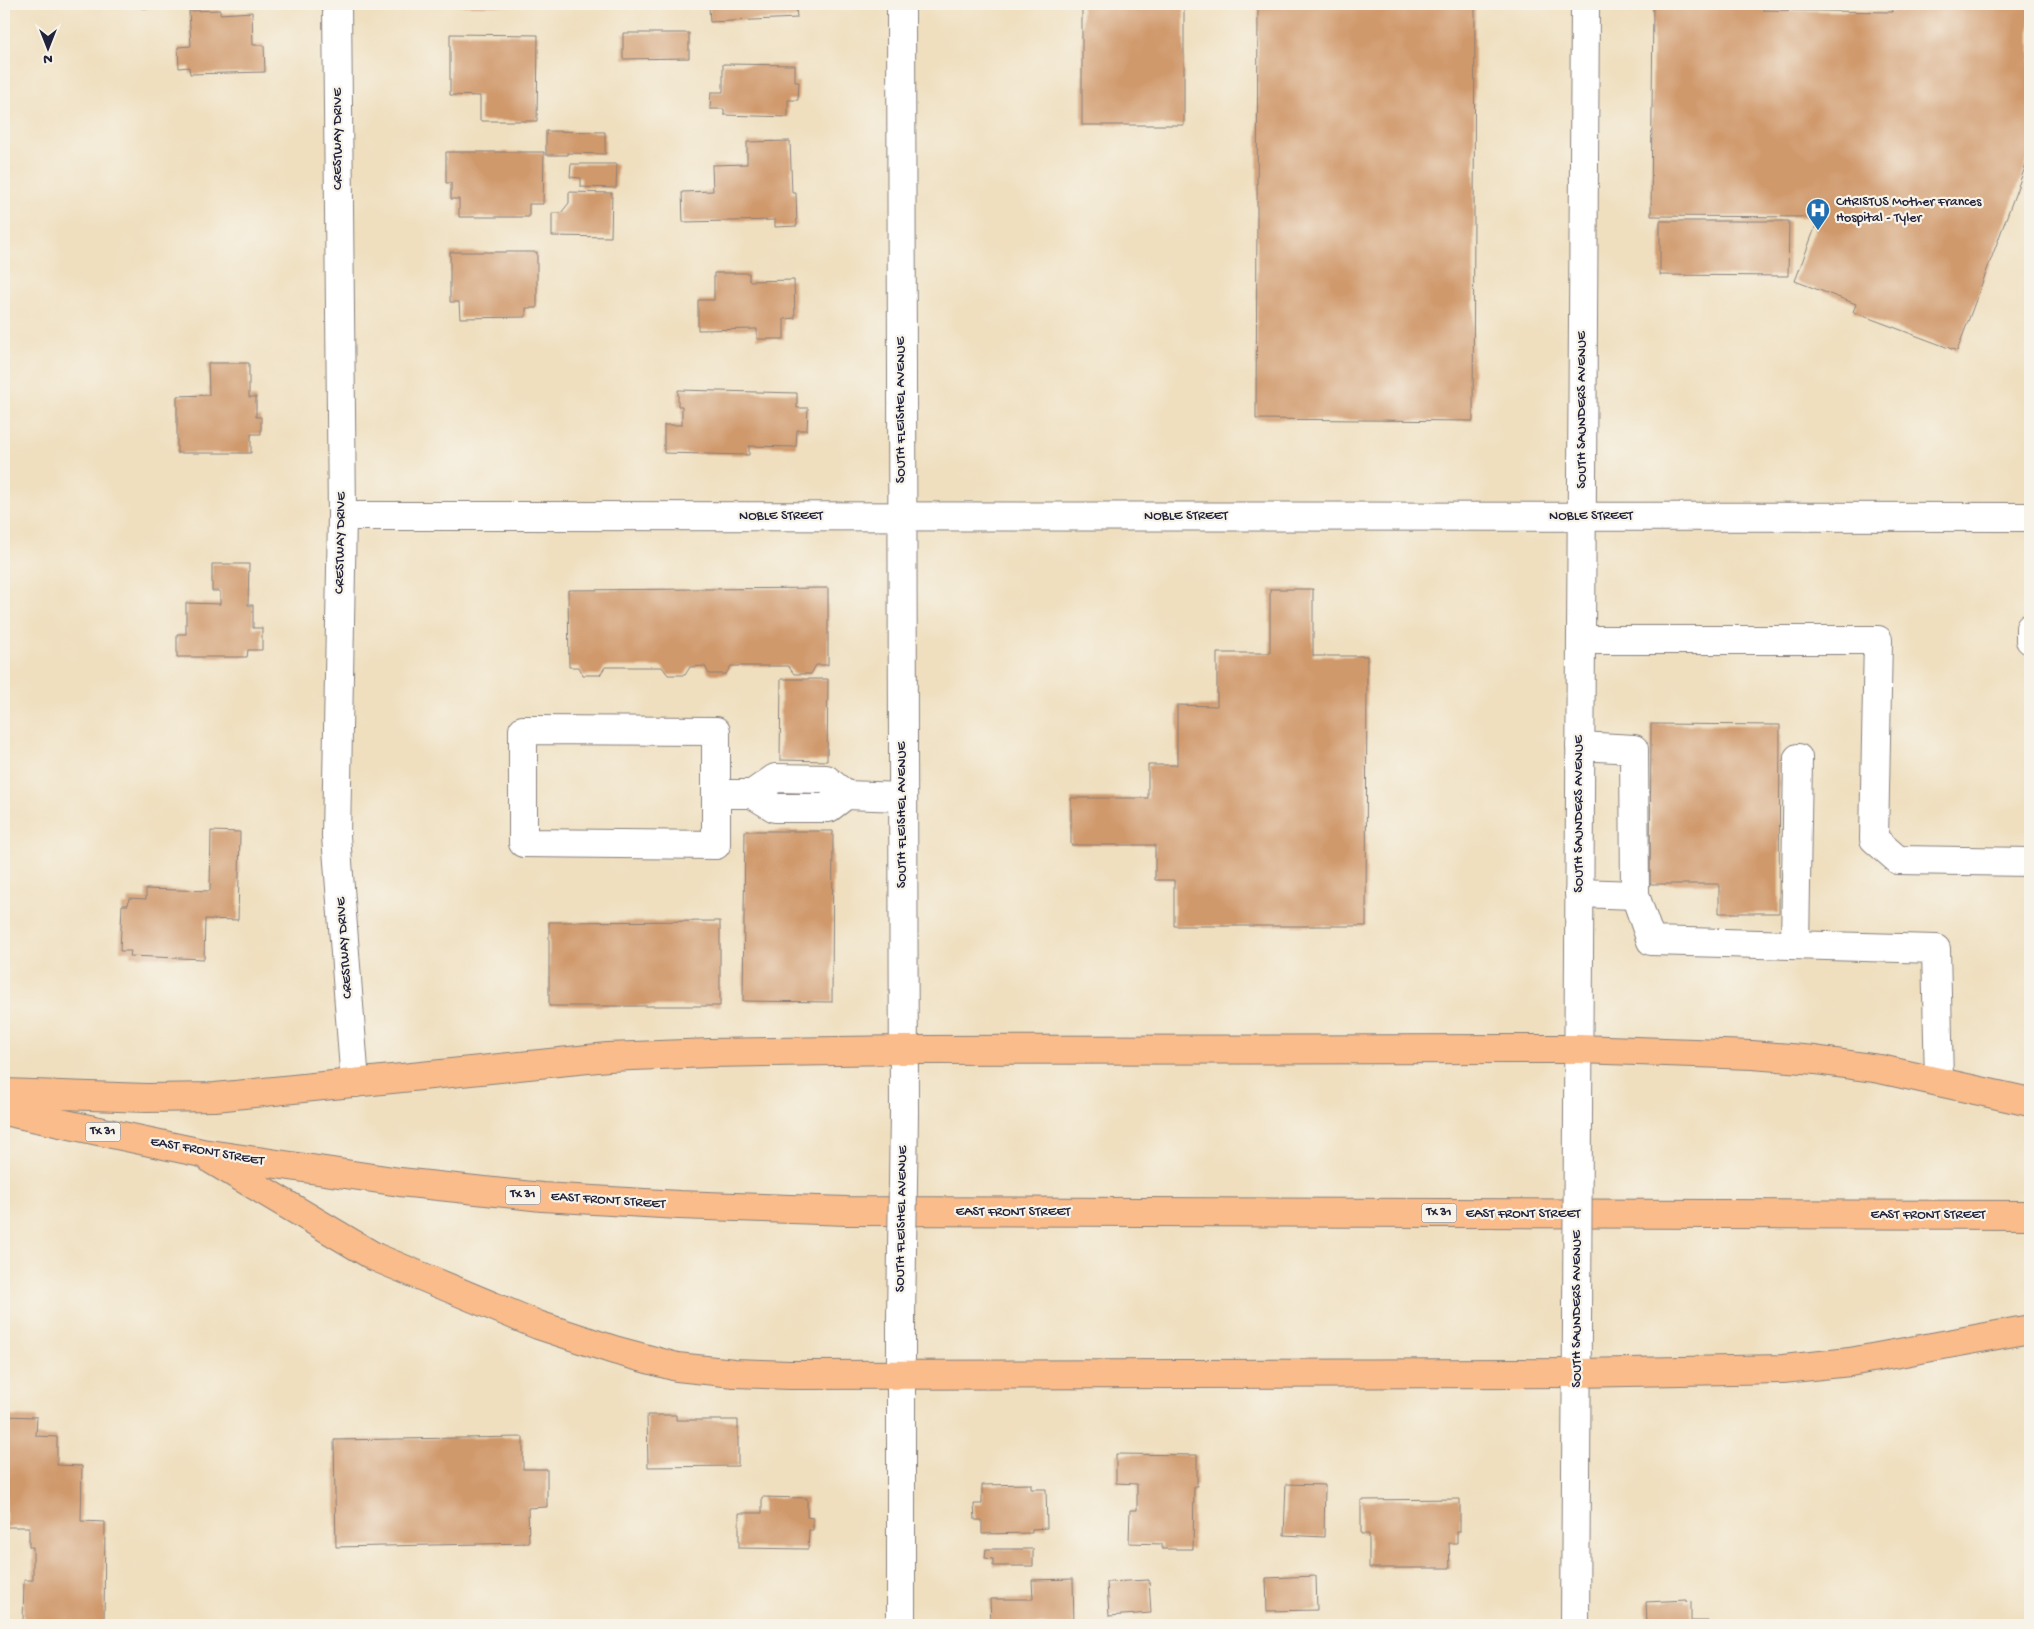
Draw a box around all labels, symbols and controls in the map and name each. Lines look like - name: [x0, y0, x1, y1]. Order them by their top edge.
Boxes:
- north arrow: [22, 22, 72, 72]
- text: N: [43, 50, 53, 67]
- street label: CRESTWAY DRIVE: [330, 87, 347, 190]
- place label: CHRISTUS Mother Frances Hospital - Tyler: [1836, 194, 1982, 227]
- hospital icon: CHRISTUS Mother Frances Hospital - Tyler: [1805, 197, 1831, 231]
- street label: SOUTH SAUNDERS AVENUE: [1574, 330, 1591, 489]
- street label: SOUTH FLEISHEL AVENUE: [893, 336, 910, 483]
- street label: CRESTWAY DRIVE: [332, 491, 350, 594]
- street label: NOBLE STREET: [739, 508, 824, 525]
- street label: NOBLE STREET: [1144, 508, 1229, 525]
- street label: NOBLE STREET: [1549, 508, 1634, 525]
- street label: SOUTH SAUNDERS AVENUE: [1571, 734, 1588, 893]
- street label: SOUTH FLEISHEL AVENUE: [894, 741, 911, 888]
- street label: CRESTWAY DRIVE: [333, 895, 357, 999]
- road number: TX 31: [86, 1122, 120, 1142]
- street label: EAST FRONT STREET: [149, 1134, 266, 1170]
- street label: SOUTH FLEISHEL AVENUE: [892, 1144, 912, 1292]
- road number: TX 31: [506, 1186, 540, 1204]
- street label: EAST FRONT STREET: [550, 1189, 667, 1214]
- street label: EAST FRONT STREET: [955, 1204, 1071, 1221]
- road number: TX 31: [1422, 1204, 1456, 1222]
- street label: EAST FRONT STREET: [1465, 1206, 1581, 1223]
- street label: EAST FRONT STREET: [1870, 1207, 1986, 1224]
- street label: SOUTH SAUNDERS AVENUE: [1569, 1229, 1586, 1388]

